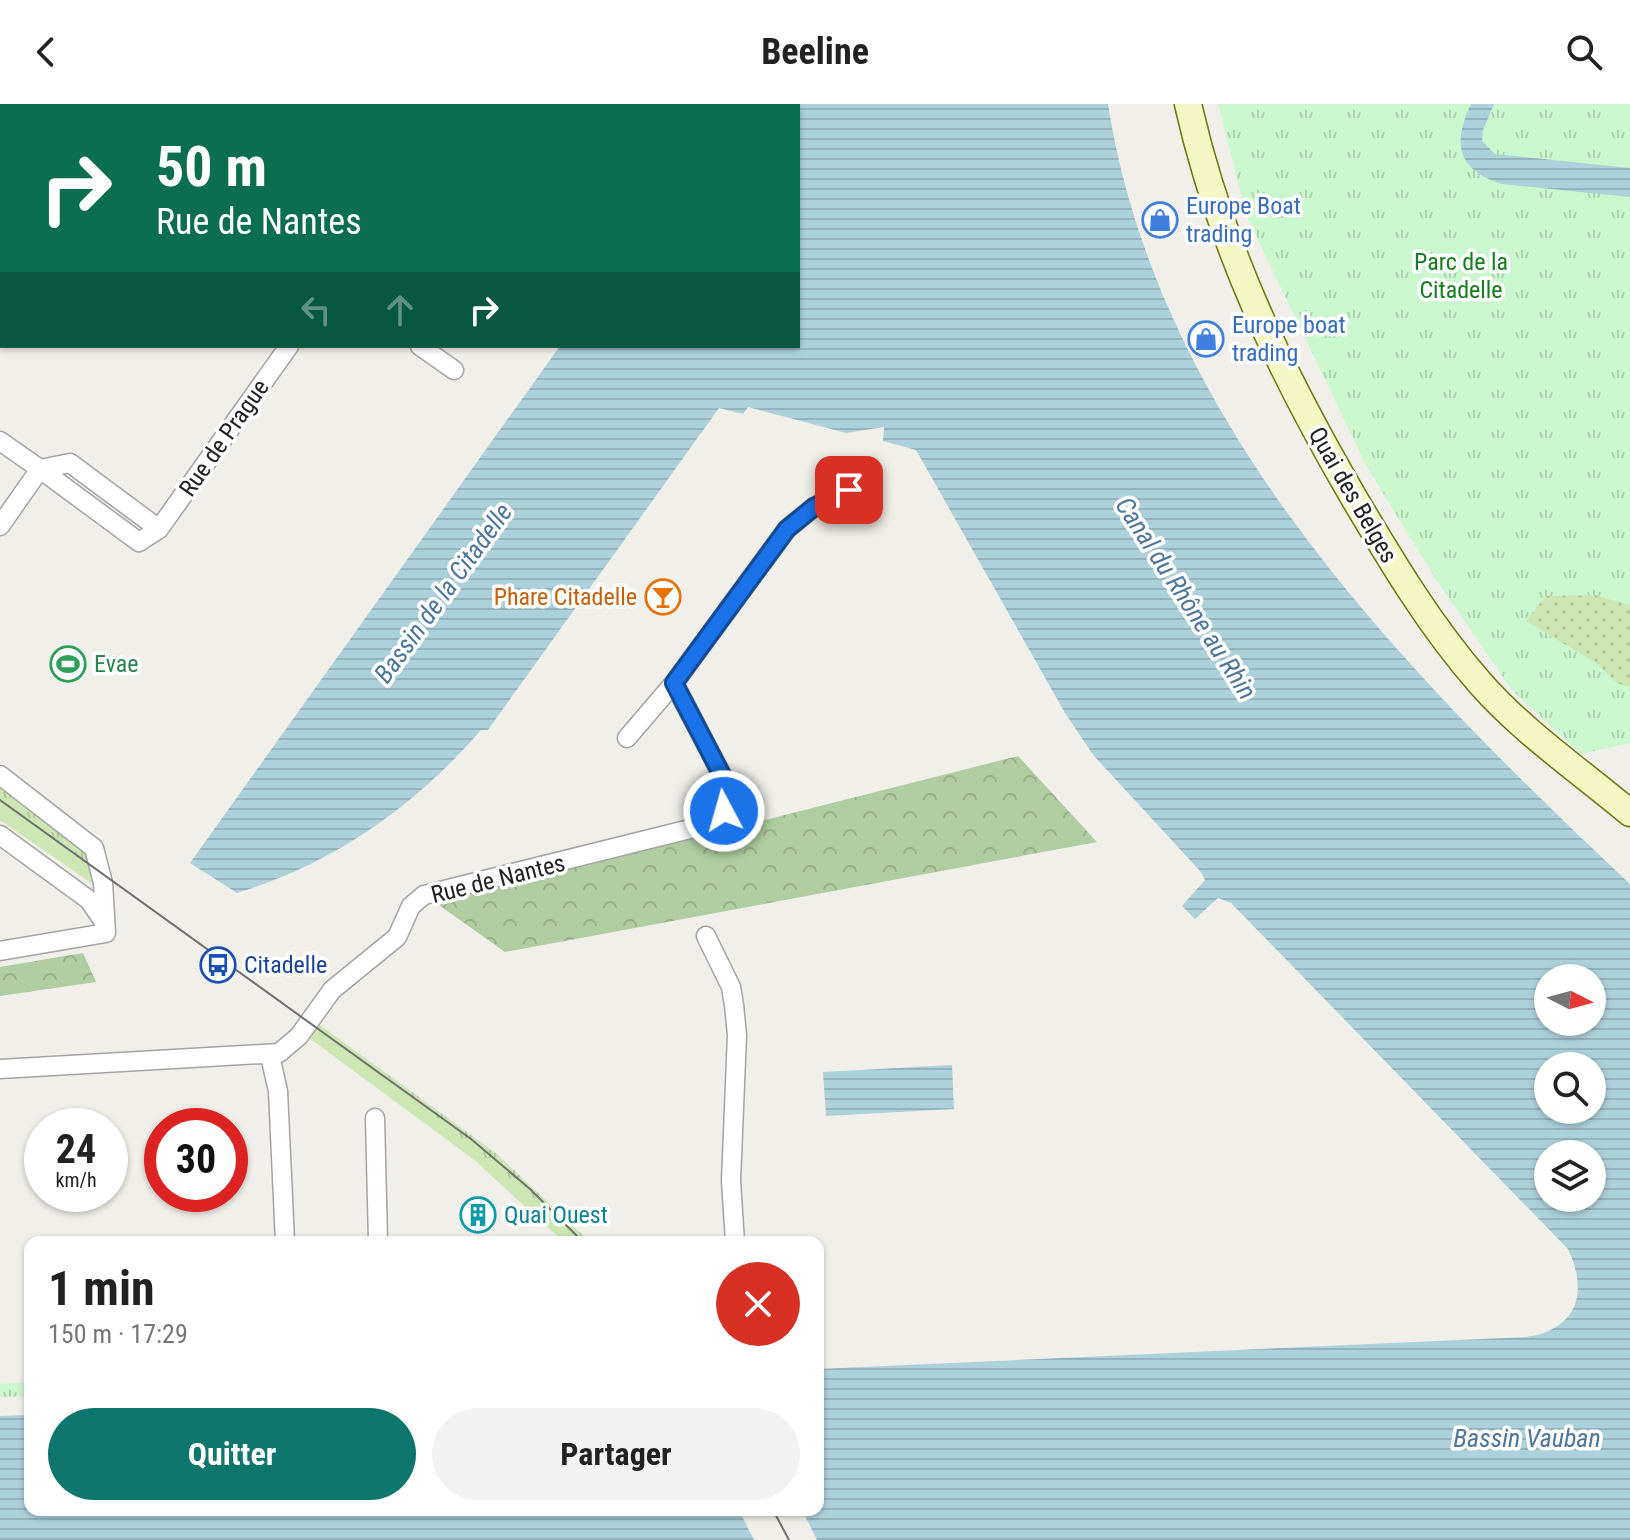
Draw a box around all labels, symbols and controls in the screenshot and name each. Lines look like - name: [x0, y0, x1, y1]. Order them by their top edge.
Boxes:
- icon: back: [24, 30, 68, 74]
- icon: search: [1562, 30, 1606, 74]
- text: Beeline: [761, 31, 869, 73]
- text: 50 m: [156, 134, 267, 200]
- icon: right: [24, 136, 128, 240]
- place label: Europe Boat trading: [1186, 192, 1301, 248]
- text: Rue de Nantes: [156, 201, 362, 243]
- shop icon: Europe Boat trading: [1141, 201, 1179, 239]
- park label: Parc de la Citadelle: [1414, 248, 1508, 304]
- icon: left: [294, 288, 338, 332]
- icon: ahead: [378, 288, 422, 332]
- icon: right: [462, 288, 506, 332]
- place label: Europe boat trading: [1232, 311, 1346, 367]
- shop icon: Europe boat trading: [1187, 320, 1225, 358]
- street label: Rue de Prague: [174, 374, 274, 502]
- street label: Quai des Belges: [1303, 422, 1403, 568]
- pin: [815, 456, 883, 524]
- icon: arrive: [827, 468, 871, 512]
- water label: Canal du Rhône au Rhin: [1109, 491, 1263, 705]
- water label: Bassin de la Citadelle: [368, 498, 518, 688]
- bar icon: Phare Citadelle: [644, 578, 682, 616]
- place label: Phare Citadelle: [494, 583, 637, 611]
- sports icon: Evae: [49, 645, 87, 683]
- place label: Evae: [94, 650, 138, 678]
- position arrow: [682, 769, 766, 853]
- street label: Rue de Nantes: [428, 849, 568, 909]
- bus stop icon: Citadelle: [199, 946, 237, 984]
- place label: Citadelle: [244, 951, 327, 979]
- north arrow: [1534, 964, 1606, 1036]
- map controls: [1534, 964, 1606, 1212]
- button: search: [1534, 1052, 1606, 1124]
- speed limit sign: 30: [144, 1108, 248, 1212]
- text: 24: [56, 1126, 96, 1173]
- button: layers: [1534, 1140, 1606, 1212]
- text: km/h: [55, 1168, 97, 1192]
- building icon: Quai Ouest: [459, 1196, 497, 1234]
- place label: Quai Ouest: [504, 1201, 608, 1229]
- text: 1 min: [48, 1260, 155, 1317]
- button: close: [716, 1262, 800, 1346]
- text: 150 m · 17:29: [48, 1319, 188, 1349]
- button: Quitter: [48, 1408, 416, 1500]
- button: Partager: [432, 1408, 800, 1500]
- water label: Bassin Vauban: [1453, 1423, 1601, 1453]

